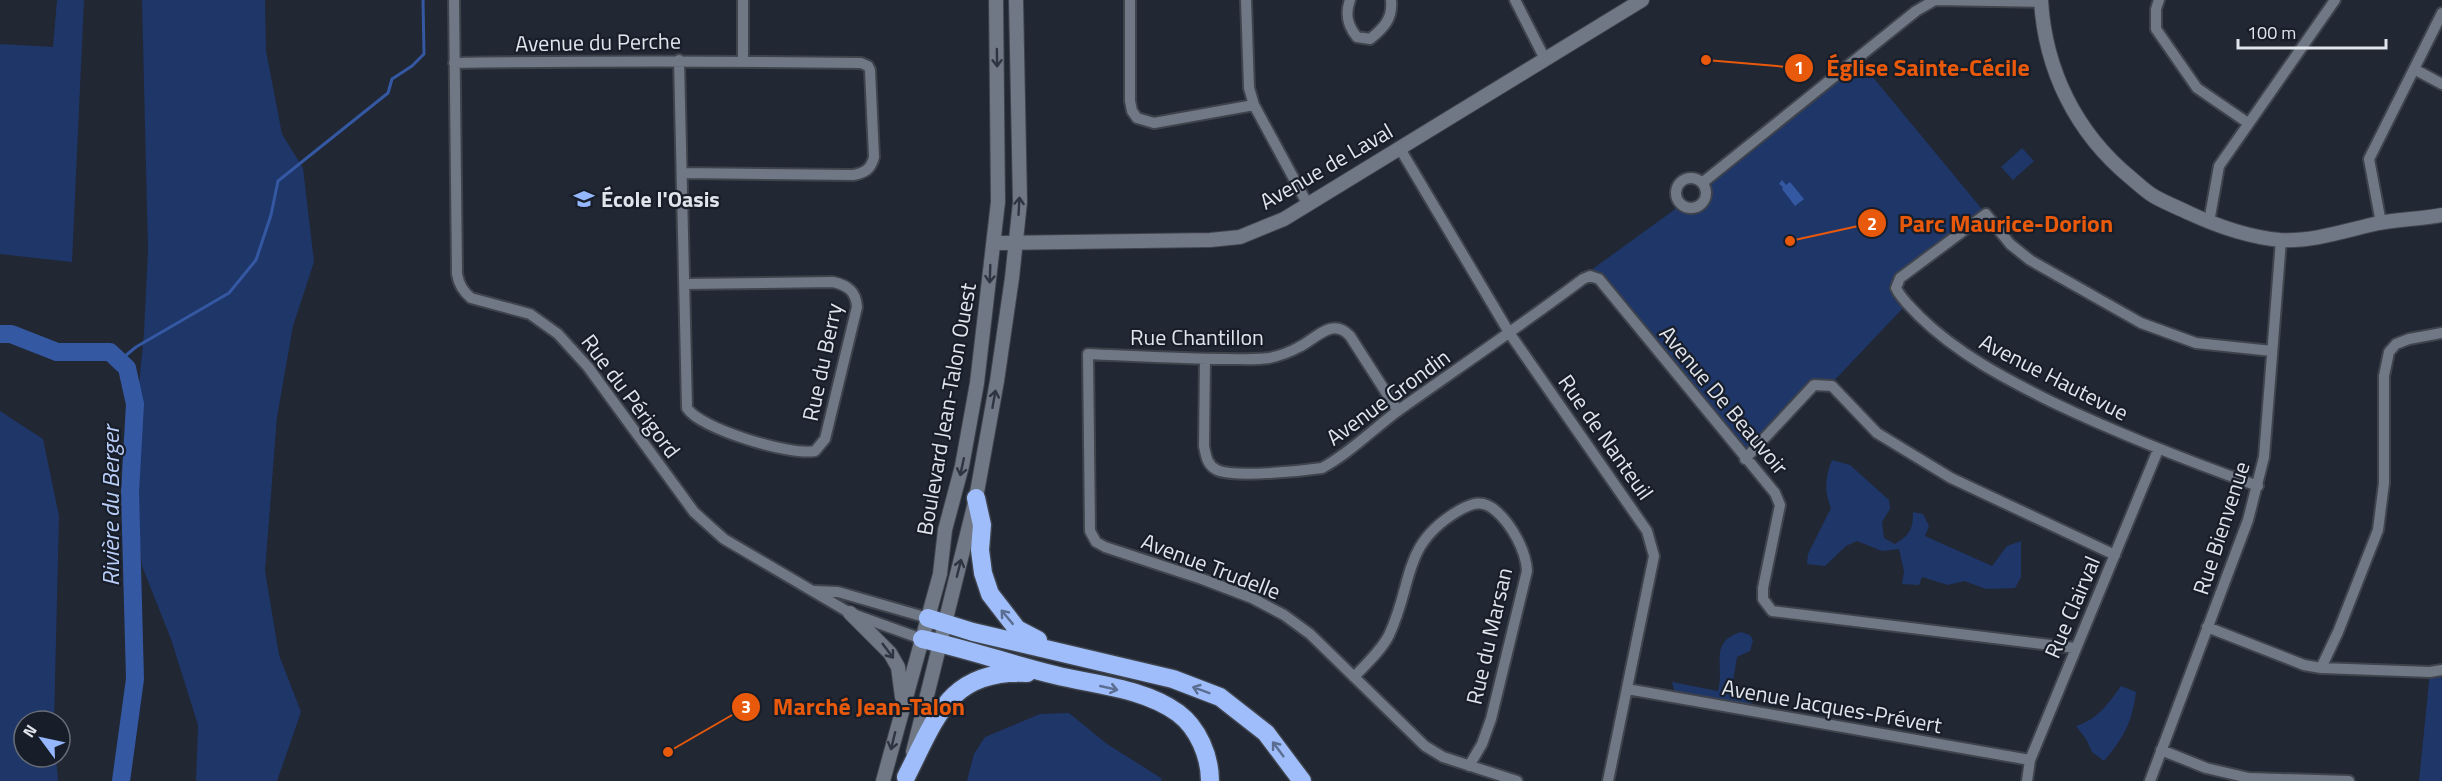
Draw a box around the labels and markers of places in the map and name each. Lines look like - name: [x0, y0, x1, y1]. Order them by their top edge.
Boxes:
- callout: Église Sainte-Cécile: [1784, 47, 2042, 89]
- place label: École l'Oasis: [601, 182, 720, 216]
- school or university icon: École l'Oasis: [572, 187, 596, 211]
- callout: Parc Maurice-Dorion: [1857, 202, 2125, 244]
- callout: Marché Jean-Talon: [731, 686, 977, 728]

